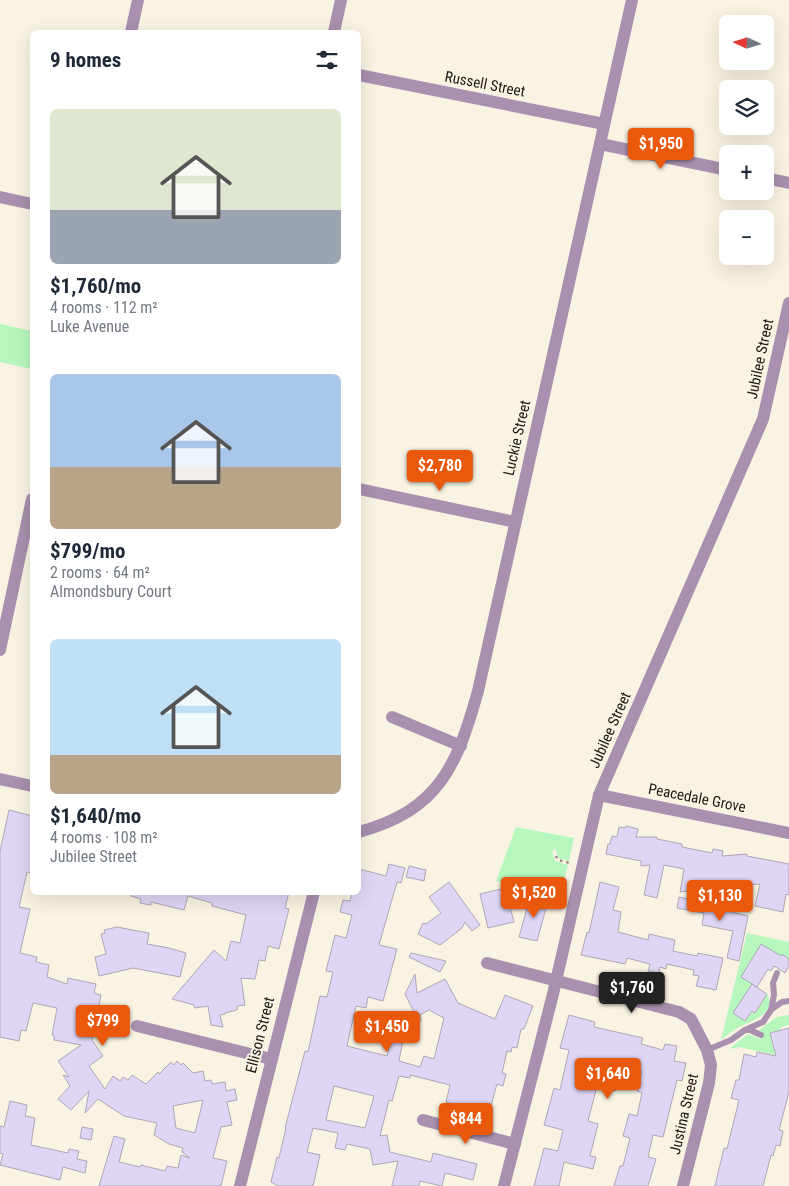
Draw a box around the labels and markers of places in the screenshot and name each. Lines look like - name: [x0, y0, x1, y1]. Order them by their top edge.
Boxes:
- pin: $1,950: [620, 128, 702, 170]
- pin: $2,780: [399, 450, 481, 492]
- pin: $1,520: [493, 876, 575, 919]
- pin: $1,130: [679, 880, 761, 922]
- pin: $1,760: [591, 972, 673, 1014]
- pin: $799: [73, 1004, 133, 1047]
- pin: $1,450: [346, 1010, 428, 1053]
- pin: $1,640: [567, 1058, 649, 1100]
- pin: $844: [436, 1102, 496, 1145]

